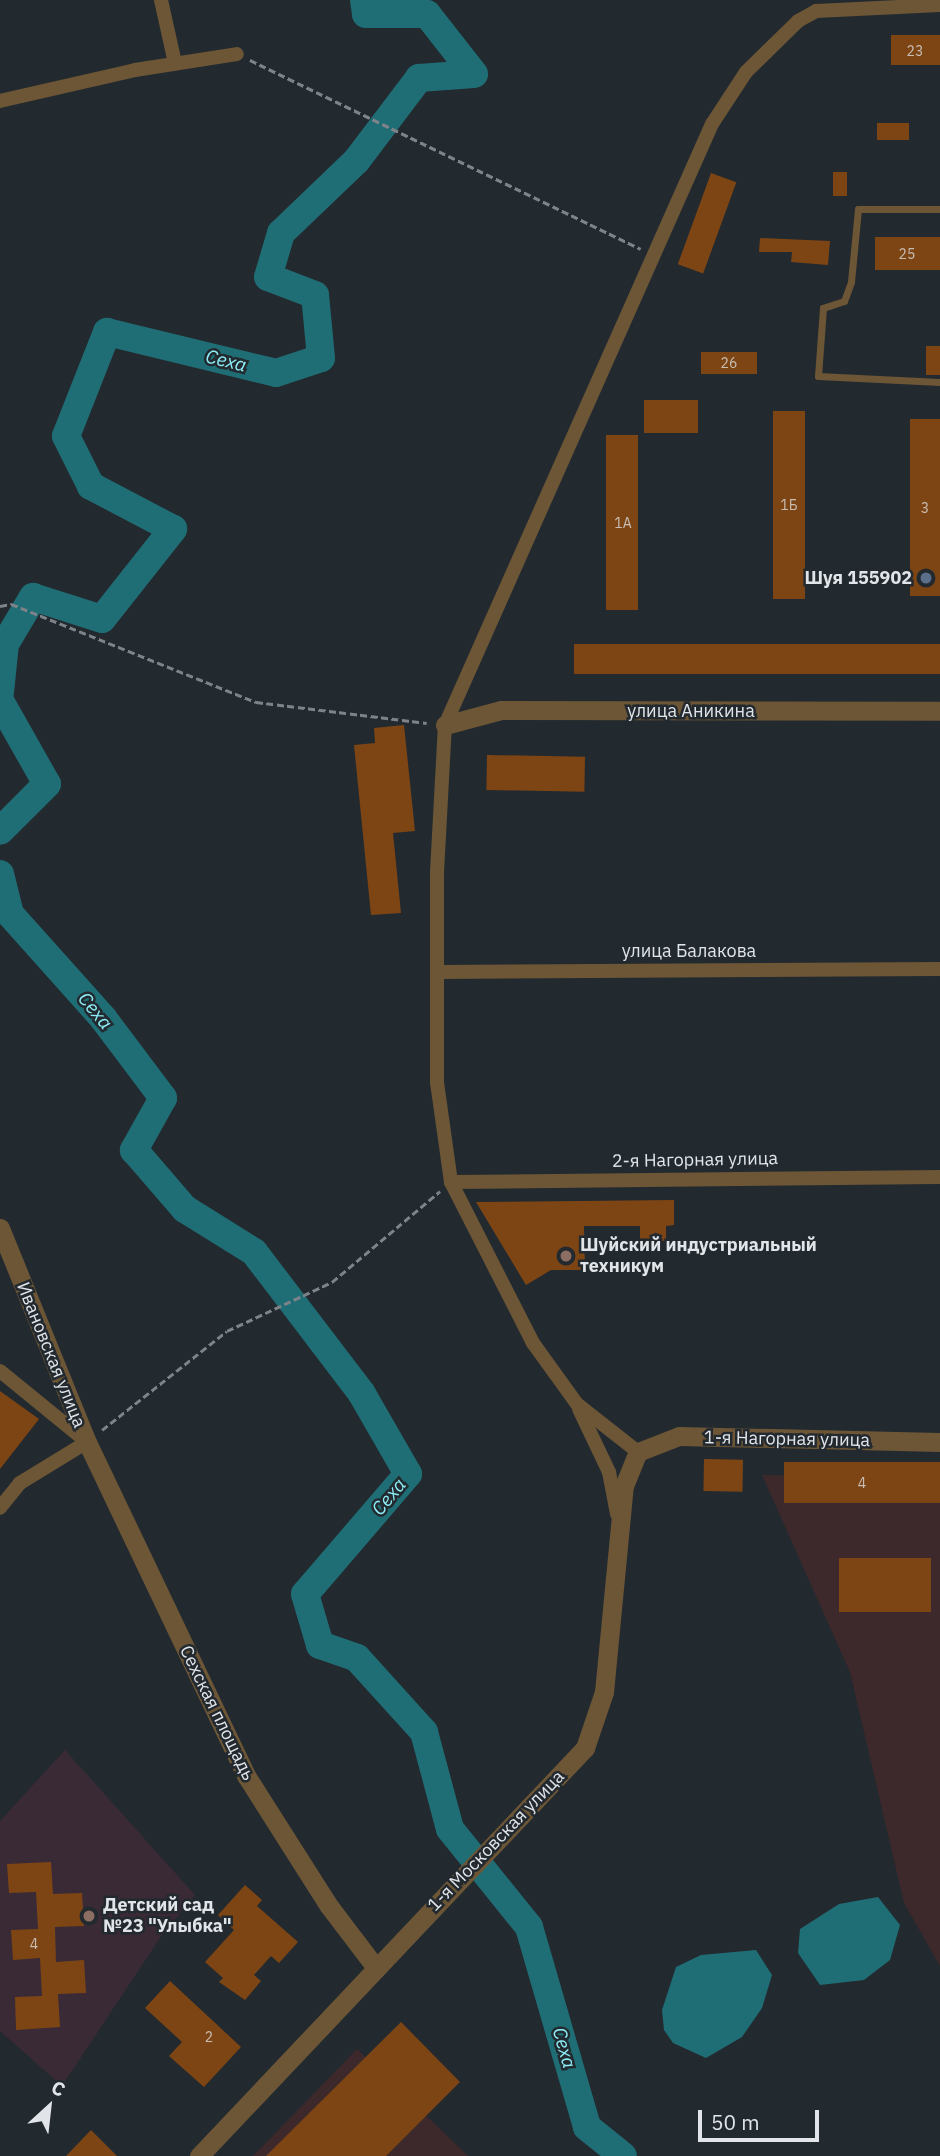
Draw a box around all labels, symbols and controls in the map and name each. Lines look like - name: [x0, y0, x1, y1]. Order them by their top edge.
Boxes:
- house number: 23: [907, 43, 923, 59]
- house number: 25: [899, 246, 915, 262]
- water label: Сеха: [203, 345, 249, 377]
- house number: 26: [721, 355, 737, 371]
- house number: 1Б: [780, 497, 798, 513]
- house number: 3: [921, 500, 929, 516]
- house number: 1А: [614, 515, 632, 531]
- place label: Шуя 155902: [804, 567, 912, 589]
- marker: Шуя 155902: [918, 570, 934, 586]
- street label: улица Аникина: [627, 700, 755, 722]
- street label: улица Балакова: [622, 940, 756, 962]
- water label: Сеха: [73, 988, 117, 1034]
- street label: 2-я Нагорная улица: [612, 1148, 778, 1172]
- place label: Шуйский индустриальный техникум: [580, 1235, 817, 1278]
- marker: Шуйский индустриальный техникум: [558, 1248, 574, 1264]
- street label: Ивановская улица: [12, 1279, 90, 1431]
- street label: 1-я Нагорная улица: [704, 1427, 870, 1451]
- water label: Сеха: [367, 1474, 411, 1520]
- house number: 4: [858, 1475, 866, 1491]
- street label: Сехская площадь: [175, 1642, 259, 1784]
- street label: 1-я Московская улица: [423, 1766, 569, 1916]
- place label: Детский сад №23 "Улыбка": [103, 1895, 232, 1938]
- marker: Детский сад №23 "Улыбка": [81, 1908, 97, 1924]
- house number: 4: [30, 1936, 38, 1952]
- water label: Сеха: [547, 2025, 581, 2071]
- house number: 2: [205, 2029, 213, 2045]
- north arrow: [14, 2072, 84, 2142]
- text: С: [48, 2075, 69, 2102]
- scale bar: [702, 2096, 823, 2140]
- text: 50 m: [711, 2108, 760, 2136]

